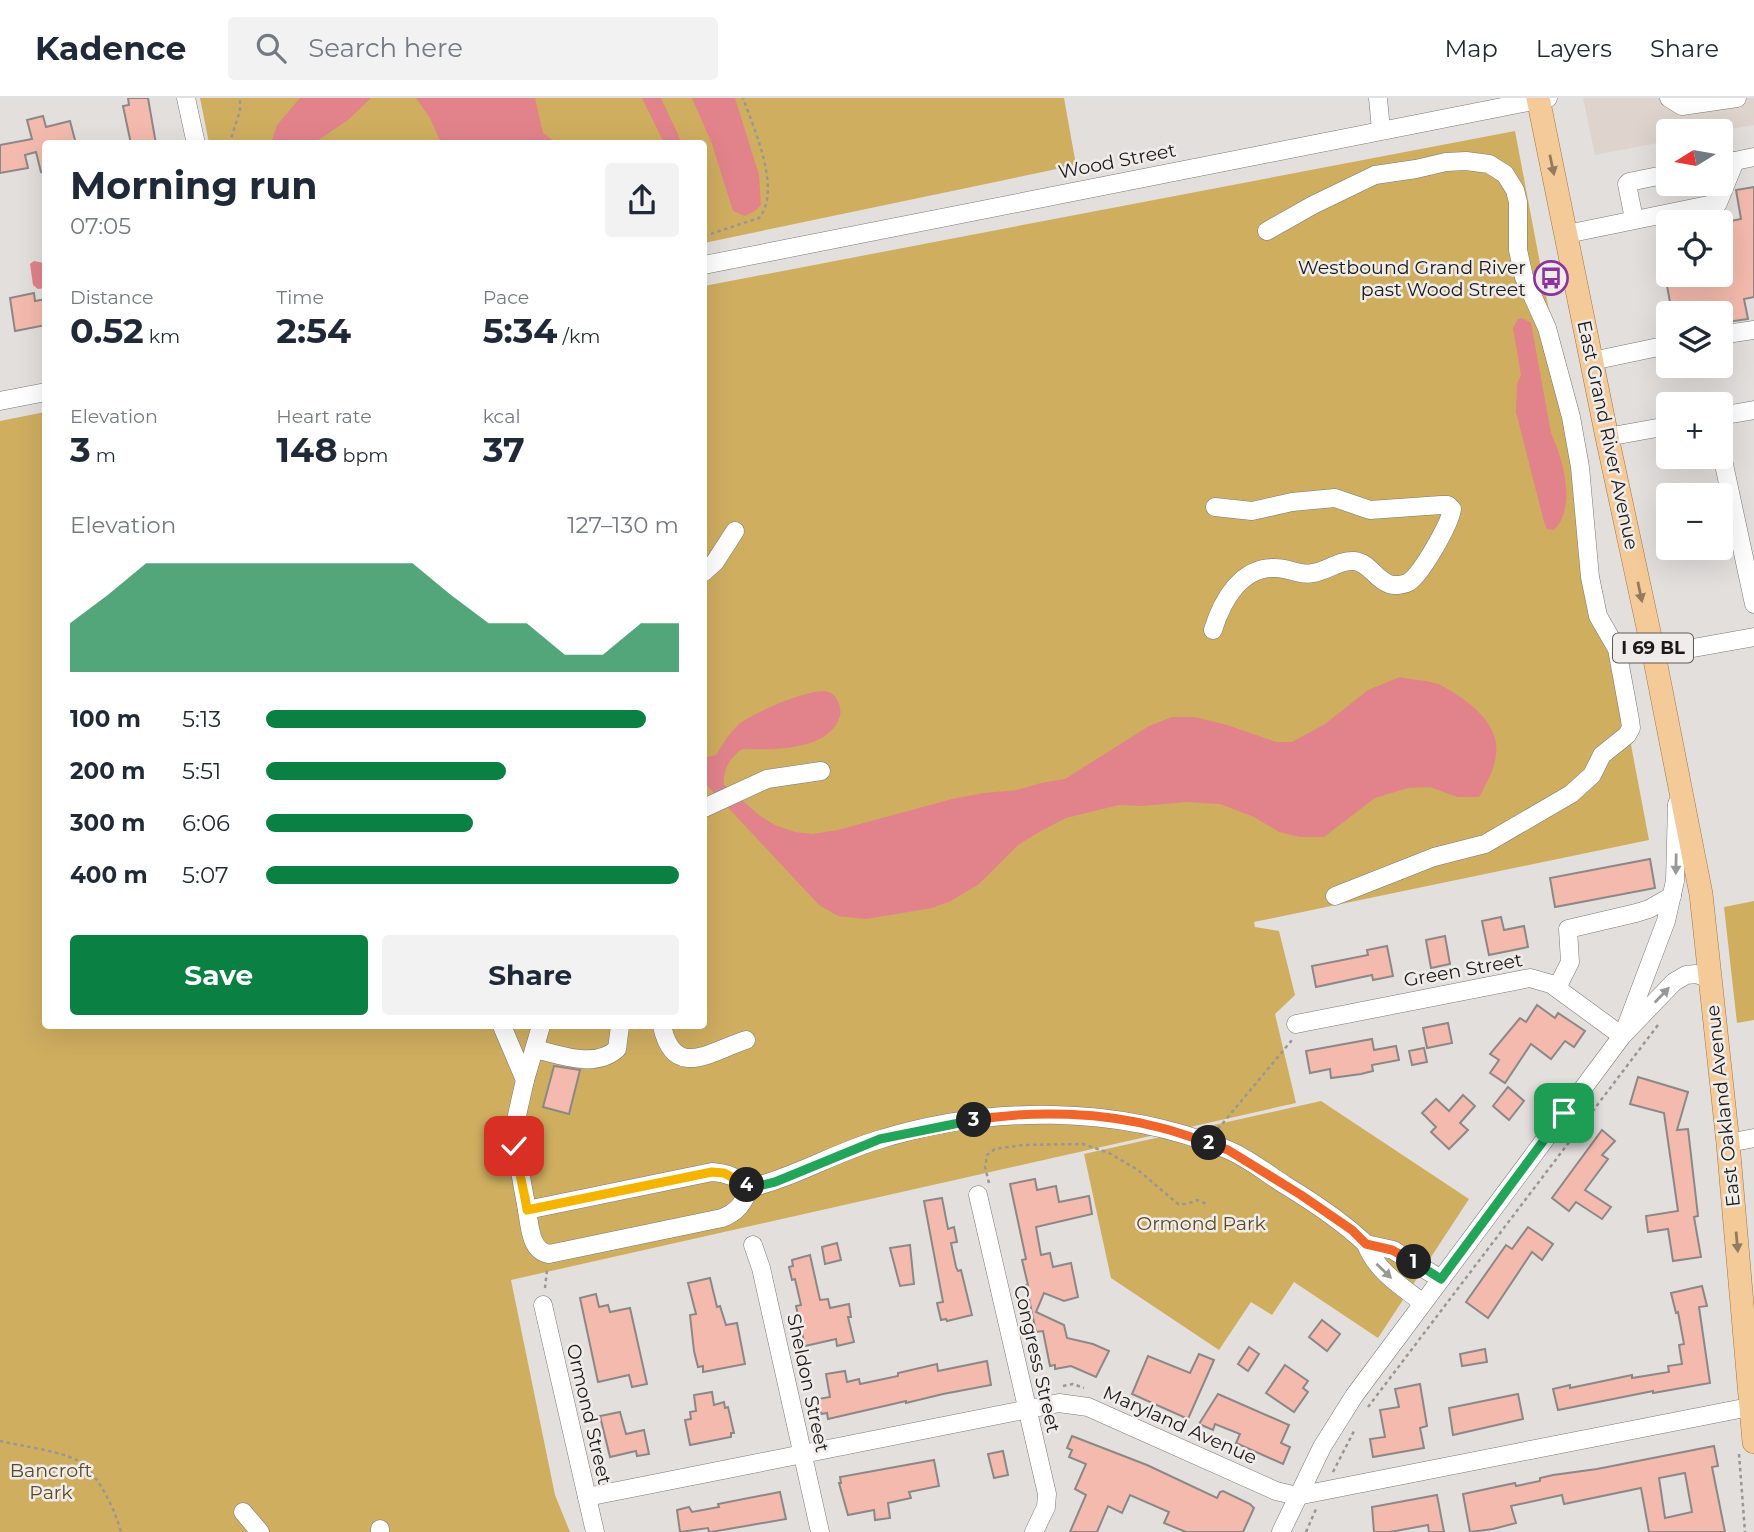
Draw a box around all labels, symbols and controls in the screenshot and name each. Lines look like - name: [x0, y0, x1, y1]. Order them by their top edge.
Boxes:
- search box: [228, 17, 718, 80]
- text: Kadence: [35, 28, 186, 68]
- icon: search: [252, 29, 290, 67]
- text: Search here: [308, 32, 463, 64]
- text: Map: [1444, 34, 1498, 63]
- text: Layers: [1536, 34, 1612, 63]
- text: Share: [1650, 34, 1719, 63]
- north arrow: [1656, 119, 1732, 196]
- map controls: [1656, 119, 1733, 560]
- street label: Wood Street: [1056, 138, 1178, 184]
- one-way arrow: [1547, 154, 1558, 176]
- text: Morning run: [70, 162, 318, 209]
- button: share: [605, 163, 679, 237]
- button: locate: [1656, 210, 1733, 287]
- text: 07:05: [70, 212, 131, 240]
- place label: Westbound Grand River past Wood Street: [1298, 256, 1526, 301]
- bus stop icon: Westbound Grand River past Wood Street: [1532, 259, 1570, 297]
- text: Distance: [70, 286, 153, 309]
- text: Time: [276, 286, 324, 309]
- text: Pace: [483, 286, 529, 309]
- button: layers: [1656, 301, 1733, 378]
- text: 0.52: [70, 309, 144, 352]
- text: 2:54: [276, 309, 351, 352]
- text: 5:34: [483, 309, 558, 352]
- street label: East Grand River Avenue: [1572, 318, 1644, 552]
- text: km: [144, 325, 180, 348]
- text: /km: [558, 325, 600, 348]
- button: +: [1656, 392, 1733, 469]
- text: Elevation: [70, 405, 158, 428]
- text: Heart rate: [276, 405, 372, 428]
- text: kcal: [483, 405, 521, 428]
- text: 3: [70, 428, 91, 471]
- text: 148: [276, 428, 338, 471]
- text: 37: [483, 428, 525, 471]
- text: m: [91, 444, 116, 467]
- text: bpm: [338, 444, 389, 467]
- button: −: [1656, 483, 1733, 560]
- text: Elevation: [70, 511, 176, 539]
- text: 127–130 m: [567, 511, 679, 539]
- one-way arrow: [1635, 581, 1646, 603]
- road number: I 69 BL: [1613, 634, 1693, 662]
- text: 100 m: [70, 705, 141, 733]
- text: 5:13: [182, 705, 221, 733]
- text: 200 m: [70, 757, 145, 785]
- text: 5:51: [182, 757, 221, 785]
- text: 300 m: [70, 809, 146, 837]
- text: 6:06: [182, 809, 230, 837]
- one-way arrow: [1670, 854, 1681, 876]
- text: 400 m: [70, 861, 148, 889]
- text: 5:07: [182, 861, 229, 889]
- button: Save: [70, 935, 368, 1015]
- button: Share: [382, 935, 679, 1015]
- street label: Green Street: [1402, 948, 1525, 992]
- one-way arrow: [1653, 987, 1669, 1004]
- street label: East Oakland Avenue: [1701, 1004, 1745, 1208]
- pin: [1534, 1083, 1594, 1143]
- icon: arrive: [1545, 1094, 1583, 1132]
- pin: 3: [956, 1102, 992, 1138]
- text: 3: [968, 1108, 979, 1131]
- pin: [484, 1116, 544, 1176]
- pin: 2: [1192, 1126, 1226, 1160]
- icon: check: [495, 1127, 533, 1165]
- text: 2: [1203, 1131, 1214, 1154]
- pin: 4: [730, 1168, 764, 1202]
- text: 4: [740, 1173, 753, 1196]
- park label: Ormond Park: [1136, 1212, 1266, 1235]
- one-way arrow: [1732, 1231, 1743, 1253]
- pin: 1: [1396, 1244, 1432, 1280]
- text: 1: [1410, 1250, 1417, 1273]
- one-way arrow: [1376, 1263, 1393, 1280]
- street label: Congress Street: [1009, 1283, 1065, 1435]
- street label: Sheldon Street: [782, 1312, 834, 1455]
- street label: Ormond Street: [562, 1341, 616, 1487]
- street label: Maryland Avenue: [1100, 1381, 1260, 1469]
- park label: Bancroft Park: [10, 1459, 93, 1504]

